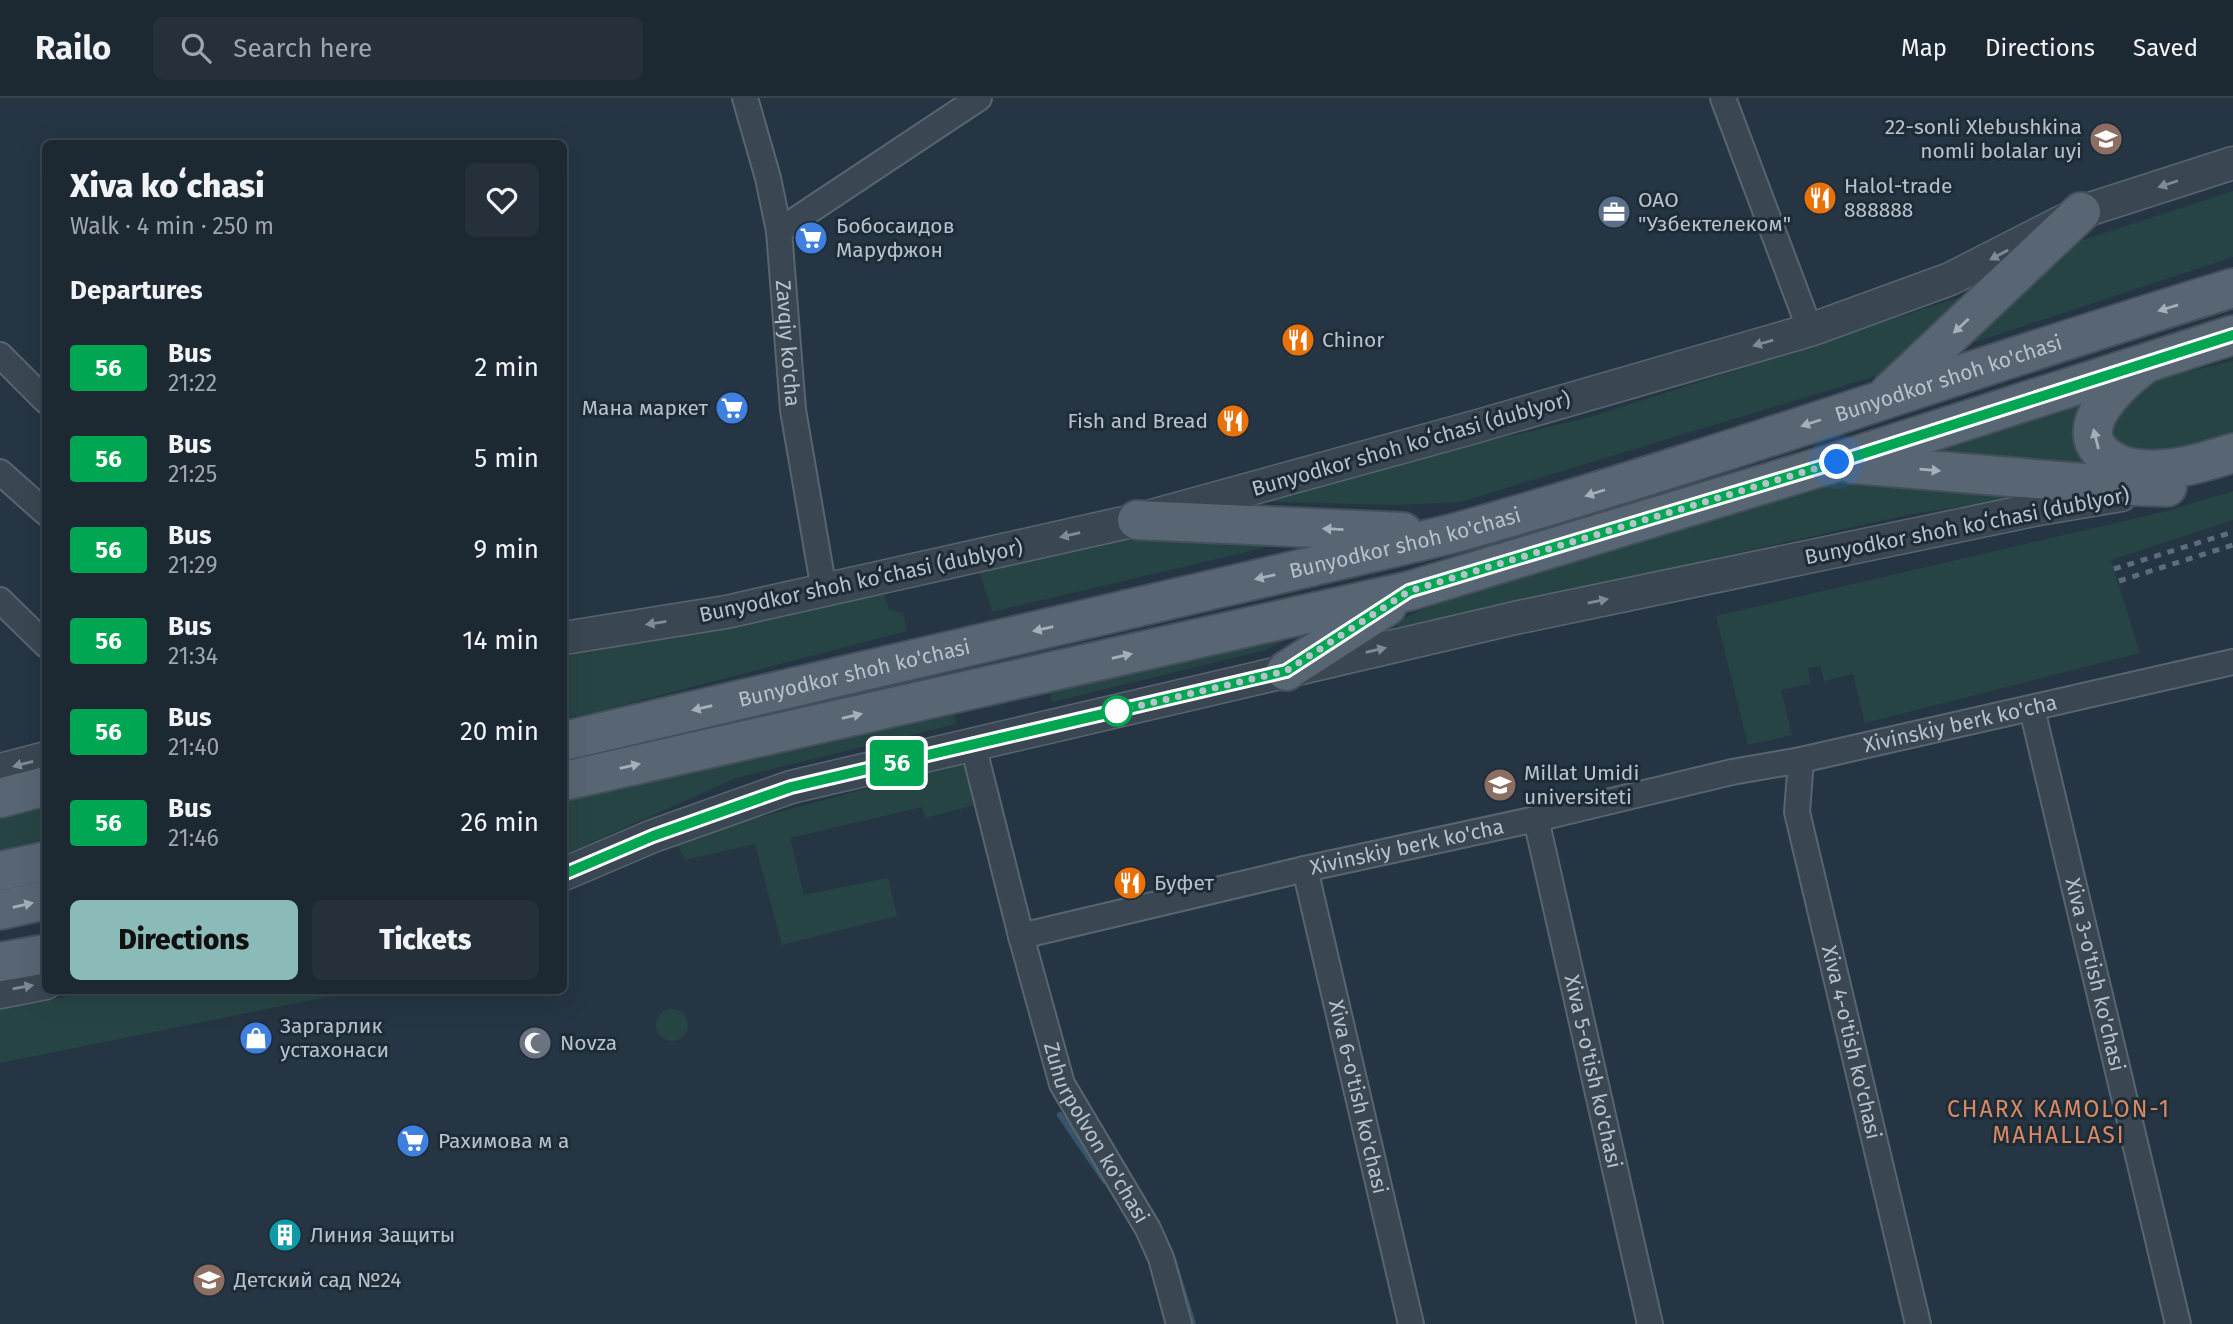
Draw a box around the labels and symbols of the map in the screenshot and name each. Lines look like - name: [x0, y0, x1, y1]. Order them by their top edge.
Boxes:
- place label: 22-sonli Xlebushkina nomli bolalar uyi: [1885, 114, 2082, 164]
- school or university icon: 22-sonli Xlebushkina nomli bolalar uyi: [2087, 120, 2125, 158]
- place label: Halol-trade 888888: [1844, 173, 1953, 223]
- restaurant icon: Halol-trade 888888: [1801, 179, 1839, 217]
- one-way arrow: [2157, 179, 2178, 190]
- place label: ОАО "Узбектелеком": [1638, 187, 1791, 237]
- office icon: ОАО "Узбектелеком": [1595, 193, 1633, 231]
- place label: Бобосаидов Маруфжон: [836, 213, 954, 263]
- supermarket icon: Бобосаидов Маруфжон: [792, 219, 830, 257]
- one-way arrow: [1989, 249, 2009, 260]
- street label: Zavqiy ko'cha: [770, 279, 806, 408]
- one-way arrow: [2157, 304, 2178, 314]
- one-way arrow: [1952, 318, 1969, 335]
- restaurant icon: Chinor: [1279, 321, 1317, 359]
- place label: Chinor: [1322, 327, 1384, 353]
- street label: Bunyodkor shoh ko'chasi: [1832, 329, 2065, 428]
- one-way arrow: [1753, 339, 1774, 349]
- street label: Bunyodkor shoh koʻchasi (dublyor): [1249, 386, 1573, 502]
- supermarket icon: Мана маркет: [713, 389, 751, 427]
- place label: Мана маркет: [582, 395, 709, 421]
- restaurant icon: Fish and Bread: [1214, 402, 1252, 440]
- place label: Fish and Bread: [1068, 408, 1208, 434]
- one-way arrow: [1801, 419, 1822, 429]
- one-way arrow: [2091, 428, 2102, 450]
- your location: [1819, 444, 1854, 479]
- one-way arrow: [1919, 465, 1941, 476]
- street label: Bunyodkor shoh koʻchasi (dublyor): [1802, 482, 2132, 570]
- one-way arrow: [1584, 488, 1605, 499]
- street label: Bunyodkor shoh ko'chasi: [1287, 502, 1524, 584]
- one-way arrow: [1322, 523, 1344, 534]
- one-way arrow: [1059, 530, 1081, 541]
- street label: Bunyodkor shoh koʻchasi (dublyor): [697, 534, 1025, 628]
- one-way arrow: [1254, 572, 1276, 583]
- one-way arrow: [1587, 595, 1609, 606]
- one-way arrow: [645, 618, 667, 629]
- one-way arrow: [1032, 624, 1054, 635]
- street label: Bunyodkor shoh ko'chasi: [736, 634, 973, 713]
- one-way arrow: [1365, 644, 1387, 655]
- one-way arrow: [1111, 650, 1133, 661]
- street label: Xivinskiy berk ko'cha: [1861, 689, 2059, 758]
- unlabelled marker: [1102, 696, 1132, 726]
- one-way arrow: [691, 703, 713, 714]
- one-way arrow: [841, 711, 863, 722]
- line badge: 56: [866, 740, 928, 786]
- one-way arrow: [12, 759, 34, 770]
- place label: Millat Umidi universiteti: [1524, 760, 1639, 810]
- one-way arrow: [619, 761, 641, 772]
- school or university icon: Millat Umidi universiteti: [1481, 766, 1519, 804]
- street label: Xivinskiy berk ko'cha: [1308, 813, 1506, 881]
- restaurant icon: Буфет: [1111, 864, 1149, 902]
- place label: Буфет: [1154, 870, 1214, 896]
- street label: Xiva 3-o'tish ko'chasi: [2060, 875, 2131, 1074]
- one-way arrow: [12, 899, 34, 910]
- street label: Xiva 4-o'tish ko'chasi: [1816, 943, 1887, 1142]
- street label: Xiva 5-o'tish ko'chasi: [1559, 972, 1627, 1171]
- one-way arrow: [12, 982, 34, 993]
- street label: Xiva 6-o'tish ko'chasi: [1323, 997, 1393, 1196]
- place label: Заргарлик устахонаси: [280, 1013, 389, 1063]
- shop icon: Заргарлик устахонаси: [237, 1019, 275, 1057]
- mosque icon: Novza: [516, 1024, 554, 1062]
- place label: Novza: [560, 1030, 617, 1056]
- street label: Zuhurpolvon ko'chasi: [1038, 1039, 1155, 1228]
- district label: CHARX KAMOLON-1 MAHALLASI: [1947, 1095, 2171, 1149]
- supermarket icon: Рахимова м а: [394, 1122, 432, 1160]
- place label: Рахимова м а: [438, 1128, 569, 1154]
- building icon: Линия Защиты: [266, 1216, 304, 1254]
- place label: Линия Защиты: [310, 1222, 455, 1248]
- school or university icon: Детский сад №24: [190, 1261, 228, 1299]
- place label: Детский сад №24: [233, 1267, 402, 1293]

